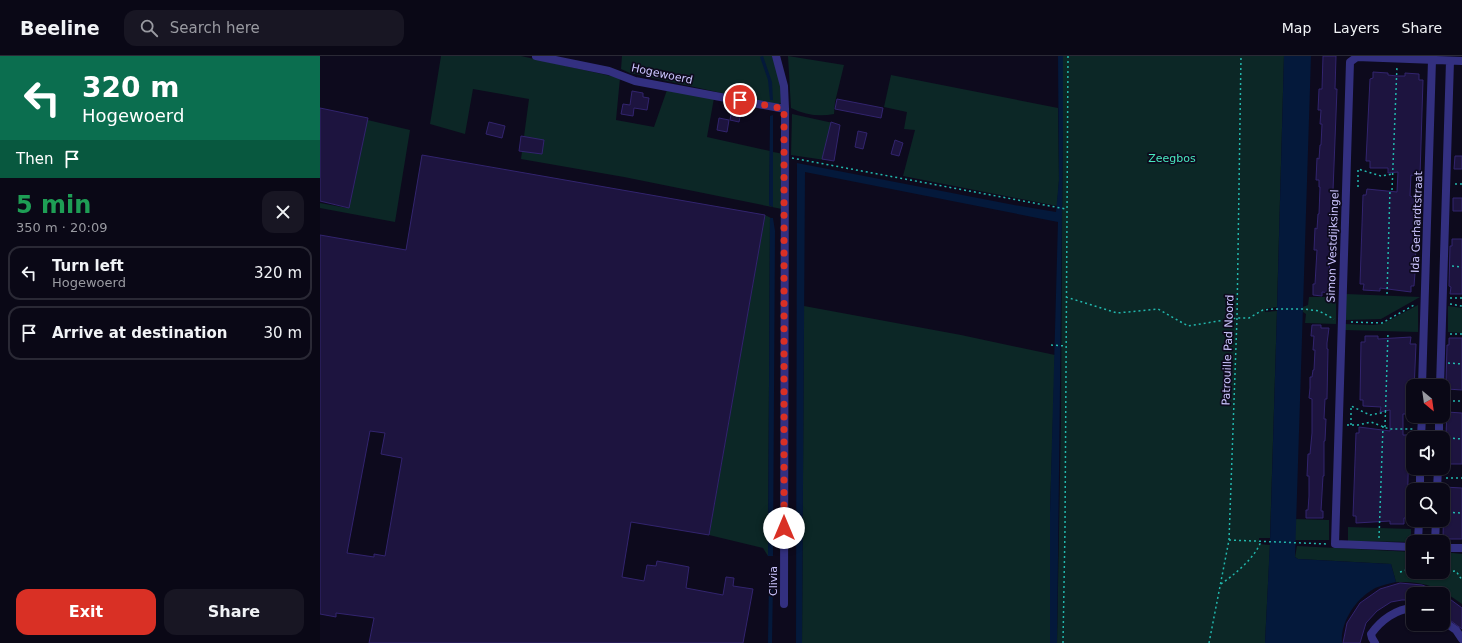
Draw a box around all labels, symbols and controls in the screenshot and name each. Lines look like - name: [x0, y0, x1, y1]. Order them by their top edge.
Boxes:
- search box: [124, 10, 404, 46]
- text: Beeline: [20, 17, 100, 39]
- icon: search: [138, 17, 160, 39]
- text: Search here: [170, 19, 260, 37]
- text: Map: [1282, 20, 1311, 36]
- text: Layers: [1333, 20, 1380, 36]
- text: Share: [1402, 20, 1442, 36]
- street label: Hogewoerd: [630, 61, 694, 87]
- text: 320 m: [82, 71, 179, 104]
- icon: left: [16, 72, 68, 124]
- pin: [723, 83, 757, 117]
- icon: arrive: [729, 89, 751, 111]
- text: Hogewoerd: [82, 105, 184, 126]
- icon: arrive: [61, 148, 83, 170]
- text: Then: [16, 150, 53, 168]
- park label: Zeegbos: [1148, 152, 1196, 165]
- street label: Ida Gerhardtstraat: [1409, 170, 1425, 273]
- street label: Simon Vestdijksingel: [1325, 189, 1341, 303]
- text: 5 min: [16, 191, 91, 219]
- button: close: [262, 191, 304, 233]
- text: 350 m · 20:09: [16, 220, 107, 235]
- text: Turn left: [52, 257, 124, 275]
- icon: left: [18, 262, 40, 284]
- text: 320 m: [254, 264, 302, 282]
- text: Hogewoerd: [52, 275, 126, 290]
- street label: Patrouille Pad Noord: [1220, 294, 1236, 406]
- icon: arrive: [18, 322, 40, 344]
- text: Arrive at destination: [52, 324, 227, 342]
- text: 30 m: [264, 324, 302, 342]
- north arrow: [1406, 379, 1450, 423]
- map controls: [1406, 379, 1450, 631]
- button: sound: [1406, 431, 1450, 475]
- button: search: [1406, 483, 1450, 527]
- position arrow: [763, 507, 805, 549]
- button: +: [1406, 535, 1450, 579]
- street label: Clivia: [767, 566, 780, 596]
- button: −: [1406, 587, 1450, 631]
- button: Exit: [16, 589, 156, 635]
- button: Share: [164, 589, 304, 635]

